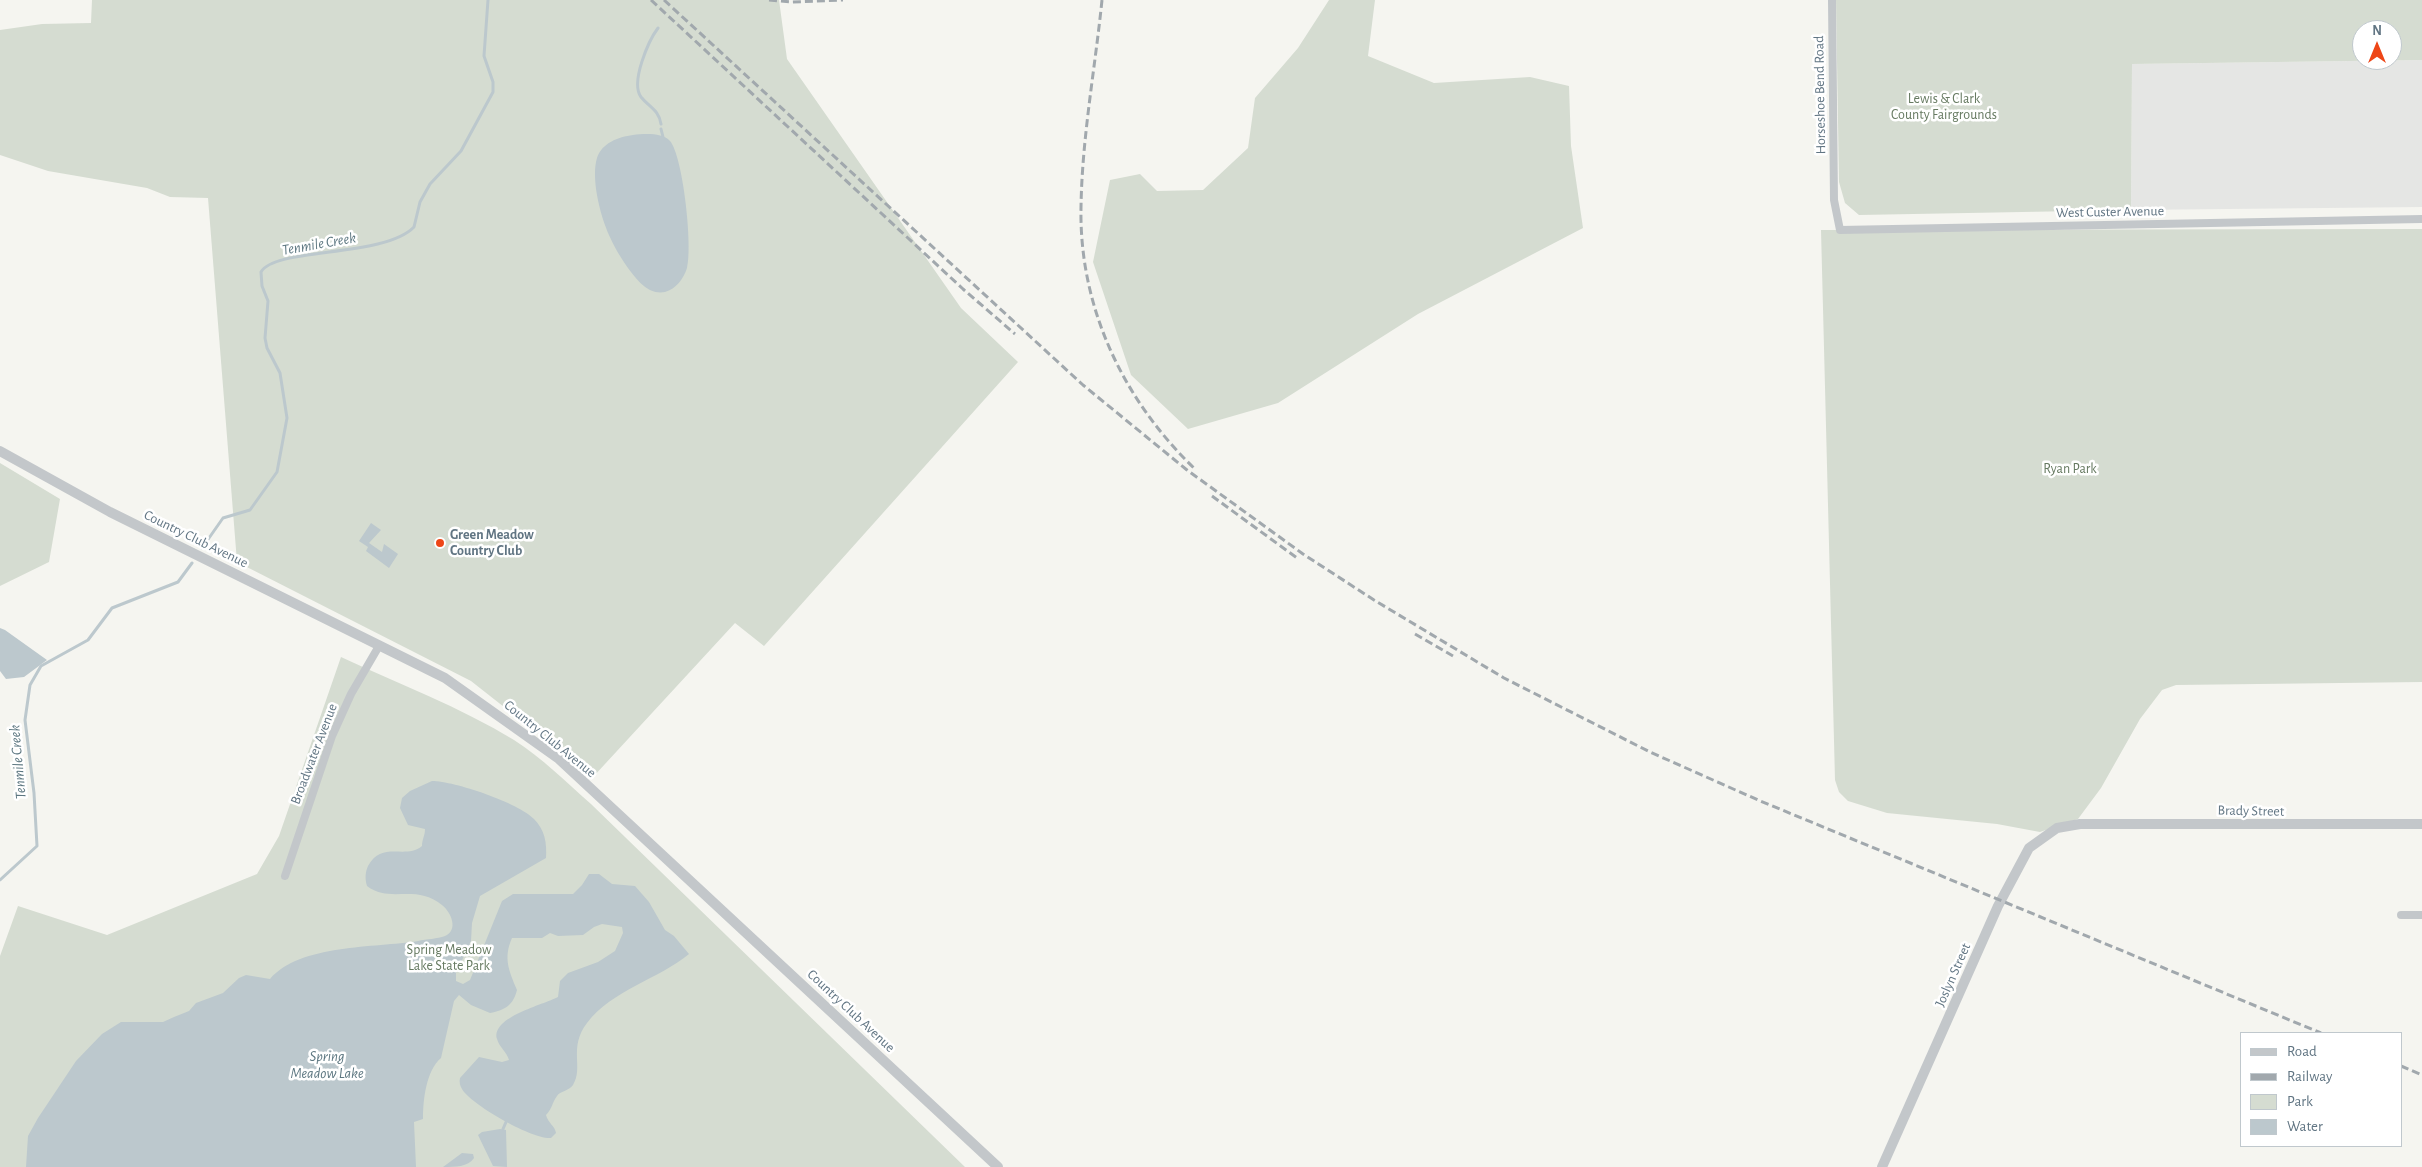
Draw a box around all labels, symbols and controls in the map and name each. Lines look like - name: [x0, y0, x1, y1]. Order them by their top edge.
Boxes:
- north arrow: [2352, 20, 2402, 70]
- text: N: [2372, 24, 2382, 38]
- street label: Horseshoe Bend Road: [1811, 35, 1829, 155]
- park label: Lewis & Clark County Fairgrounds: [1891, 91, 1997, 124]
- street label: West Custer Avenue: [2056, 203, 2164, 221]
- water label: Tenmile Creek: [281, 229, 357, 259]
- park label: Ryan Park: [2043, 461, 2097, 477]
- street label: Country Club Avenue: [141, 507, 251, 571]
- place label: Green Meadow Country Club: [450, 527, 534, 560]
- marker: Green Meadow Country Club: [434, 537, 446, 549]
- street label: Country Club Avenue: [501, 697, 599, 781]
- street label: Broadwater Avenue: [287, 701, 341, 807]
- water label: Tenmile Creek: [6, 724, 30, 800]
- street label: Brady Street: [2218, 802, 2284, 820]
- street label: Joslyn Street: [1931, 941, 1975, 1009]
- park label: Spring Meadow Lake State Park: [407, 942, 491, 974]
- street label: Country Club Avenue: [804, 966, 898, 1056]
- legend: [2240, 1032, 2402, 1147]
- text: Road: [2287, 1044, 2317, 1059]
- water label: Spring Meadow Lake: [290, 1047, 364, 1082]
- text: Railway: [2287, 1069, 2332, 1084]
- text: Park: [2287, 1094, 2313, 1109]
- text: Water: [2287, 1119, 2323, 1134]

